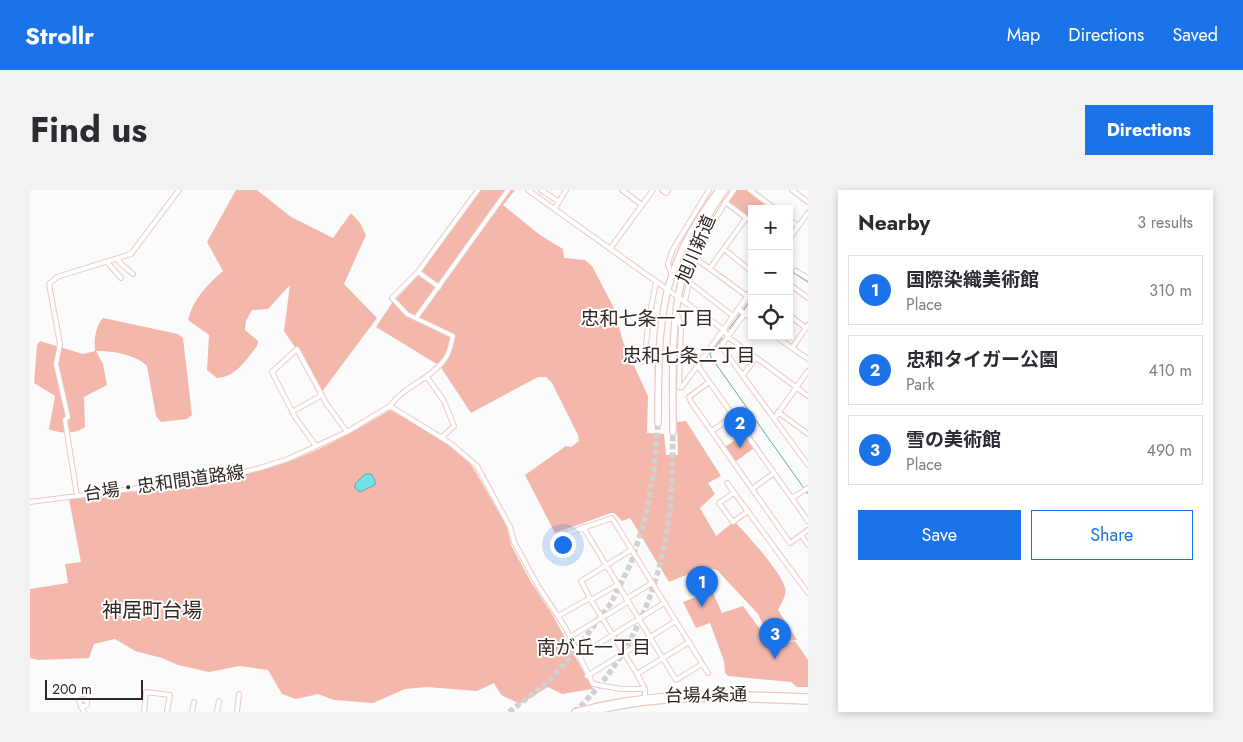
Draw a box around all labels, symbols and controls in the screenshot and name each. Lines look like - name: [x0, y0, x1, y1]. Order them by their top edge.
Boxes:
- text: Strollr: [25, 18, 94, 53]
- text: Map: [1007, 22, 1040, 48]
- text: Directions: [1068, 22, 1144, 48]
- text: Saved: [1172, 22, 1218, 48]
- text: Find us: [30, 105, 147, 155]
- button: Directions: [1085, 105, 1213, 155]
- map controls: [748, 205, 793, 340]
- button: +: [748, 205, 793, 250]
- text: Nearby: [858, 208, 930, 238]
- street label: 旭川新道: [670, 211, 722, 287]
- text: 3 results: [1137, 211, 1193, 234]
- button: −: [748, 250, 793, 295]
- text: 国際染織美術館: [906, 266, 1039, 293]
- text: 1: [871, 279, 879, 302]
- text: 310 m: [1149, 279, 1192, 302]
- text: Place: [906, 293, 942, 316]
- button: locate: [748, 295, 793, 340]
- district label: 忠和七条一丁目: [580, 305, 714, 332]
- district label: 忠和七条二丁目: [622, 342, 756, 369]
- text: 忠和タイガー公園: [906, 346, 1058, 373]
- text: 2: [870, 359, 880, 382]
- text: 410 m: [1149, 359, 1192, 382]
- text: Park: [906, 373, 935, 396]
- pin: 2: [724, 407, 756, 448]
- text: 雪の美術館: [906, 426, 1001, 453]
- text: 3: [870, 439, 880, 462]
- text: 490 m: [1147, 439, 1192, 462]
- text: Place: [906, 453, 942, 476]
- street label: 台場・忠和間道路線: [82, 459, 246, 507]
- button: Save: [858, 510, 1021, 560]
- button: Share: [1031, 510, 1193, 560]
- your location: [550, 532, 576, 558]
- pin: 1: [686, 566, 718, 607]
- district label: 神居町台場: [102, 596, 202, 625]
- pin: 3: [759, 618, 791, 659]
- district label: 南が丘一丁目: [537, 634, 651, 661]
- scale bar: [45, 677, 142, 700]
- text: 200 m: [52, 679, 92, 699]
- street label: 台場4条通: [665, 681, 747, 709]

